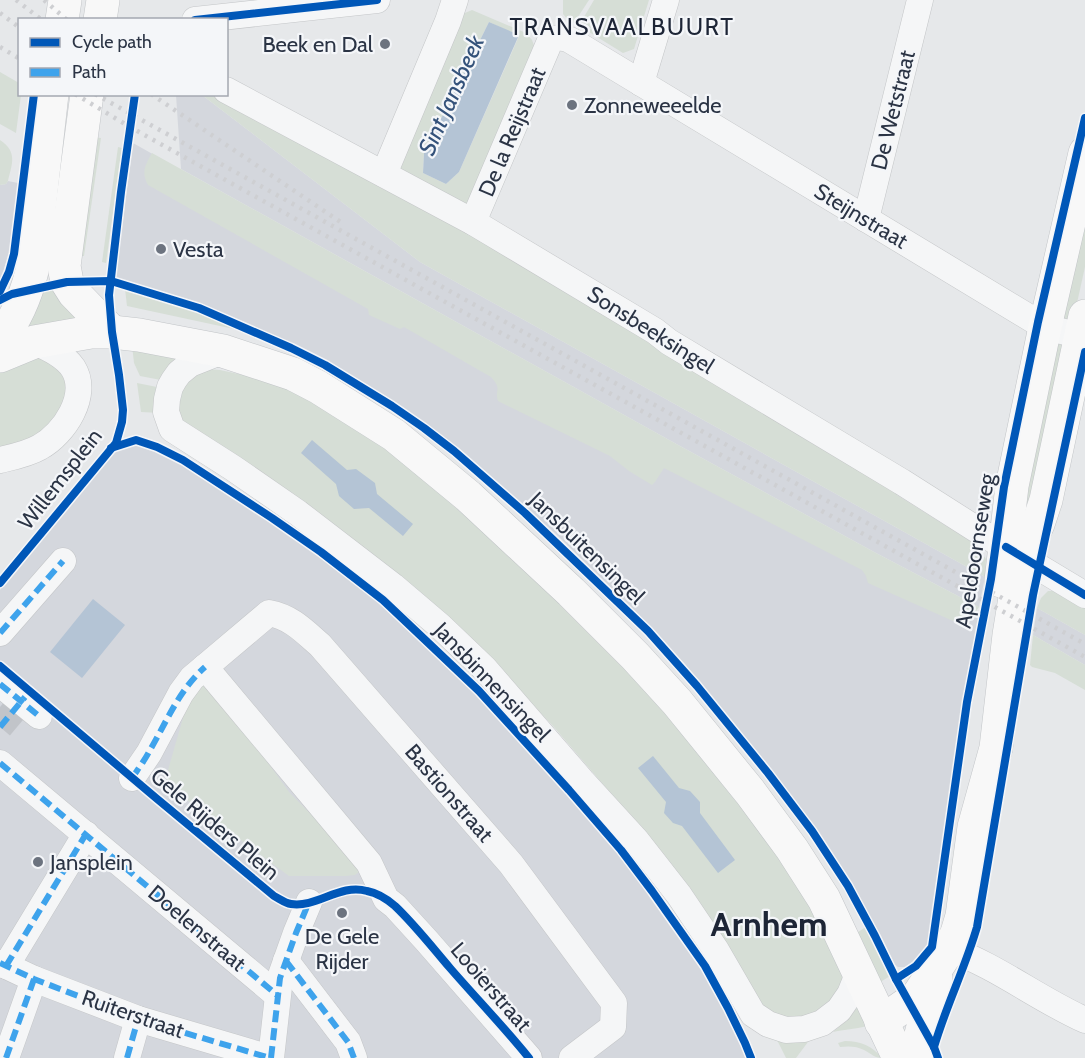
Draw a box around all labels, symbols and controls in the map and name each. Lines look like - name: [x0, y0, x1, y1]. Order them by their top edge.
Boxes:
- district label: TRANSVAALBUURT: [509, 12, 735, 41]
- legend: [18, 18, 228, 96]
- water label: Sint Jansbeek: [412, 30, 491, 159]
- text: Cycle path: [72, 31, 152, 53]
- place label: Beek en Dal: [262, 31, 374, 58]
- marker: Beek en Dal: [378, 37, 392, 51]
- street label: De Wetstraat: [865, 47, 921, 173]
- text: Path: [72, 61, 106, 83]
- street label: De la Reijstraat: [473, 63, 552, 201]
- place label: Zonneweeelde: [584, 92, 722, 119]
- marker: Zonneweeelde: [565, 98, 579, 112]
- street label: Steijnstraat: [809, 178, 913, 255]
- place label: Vesta: [173, 236, 224, 263]
- marker: Vesta: [154, 242, 168, 256]
- street label: Sonsbeeksingel: [583, 280, 720, 380]
- street label: Willemsplein: [12, 423, 108, 535]
- street label: Apeldoornseweg: [949, 471, 1001, 630]
- street label: Jansbuitensingel: [523, 485, 651, 610]
- street label: Jansbinnensingel: [427, 616, 556, 748]
- street label: Bastionstraat: [399, 739, 499, 848]
- street label: Gele Rijders Plein: [145, 762, 285, 886]
- place label: Jansplein: [49, 849, 133, 876]
- marker: Jansplein: [31, 855, 45, 869]
- street label: Doelenstraat: [143, 879, 252, 977]
- district label: Arnhem: [710, 903, 828, 945]
- marker: De Gele Rijder: [335, 906, 349, 920]
- place label: De Gele Rijder: [305, 923, 379, 975]
- street label: Looierstraat: [445, 937, 537, 1038]
- street label: Ruiterstraat: [78, 984, 188, 1044]

